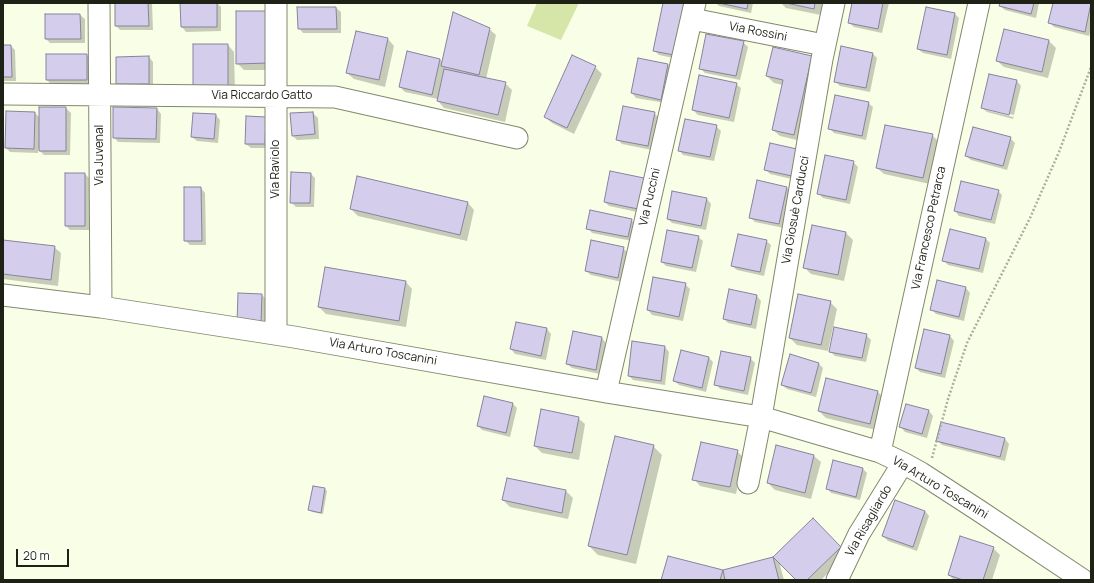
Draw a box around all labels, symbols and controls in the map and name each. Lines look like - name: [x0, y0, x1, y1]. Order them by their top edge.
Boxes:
- street label: Via Rossini: [728, 19, 788, 45]
- street label: Via Riccardo Gatto: [212, 89, 312, 103]
- street label: Via Juvenal: [93, 125, 107, 185]
- street label: Via Raviolo: [269, 140, 283, 198]
- street label: Via Giosuè Carducci: [779, 155, 813, 265]
- street label: Via Francesco Petrarca: [909, 165, 949, 291]
- street label: Via Puccini: [636, 167, 664, 227]
- street label: Via Arturo Toscanini: [328, 335, 438, 369]
- street label: Via Arturo Toscanini: [890, 454, 990, 522]
- street label: Via Risagliardo: [843, 483, 895, 559]
- scale bar: [18, 541, 71, 567]
- text: 20 m: [23, 547, 50, 564]

